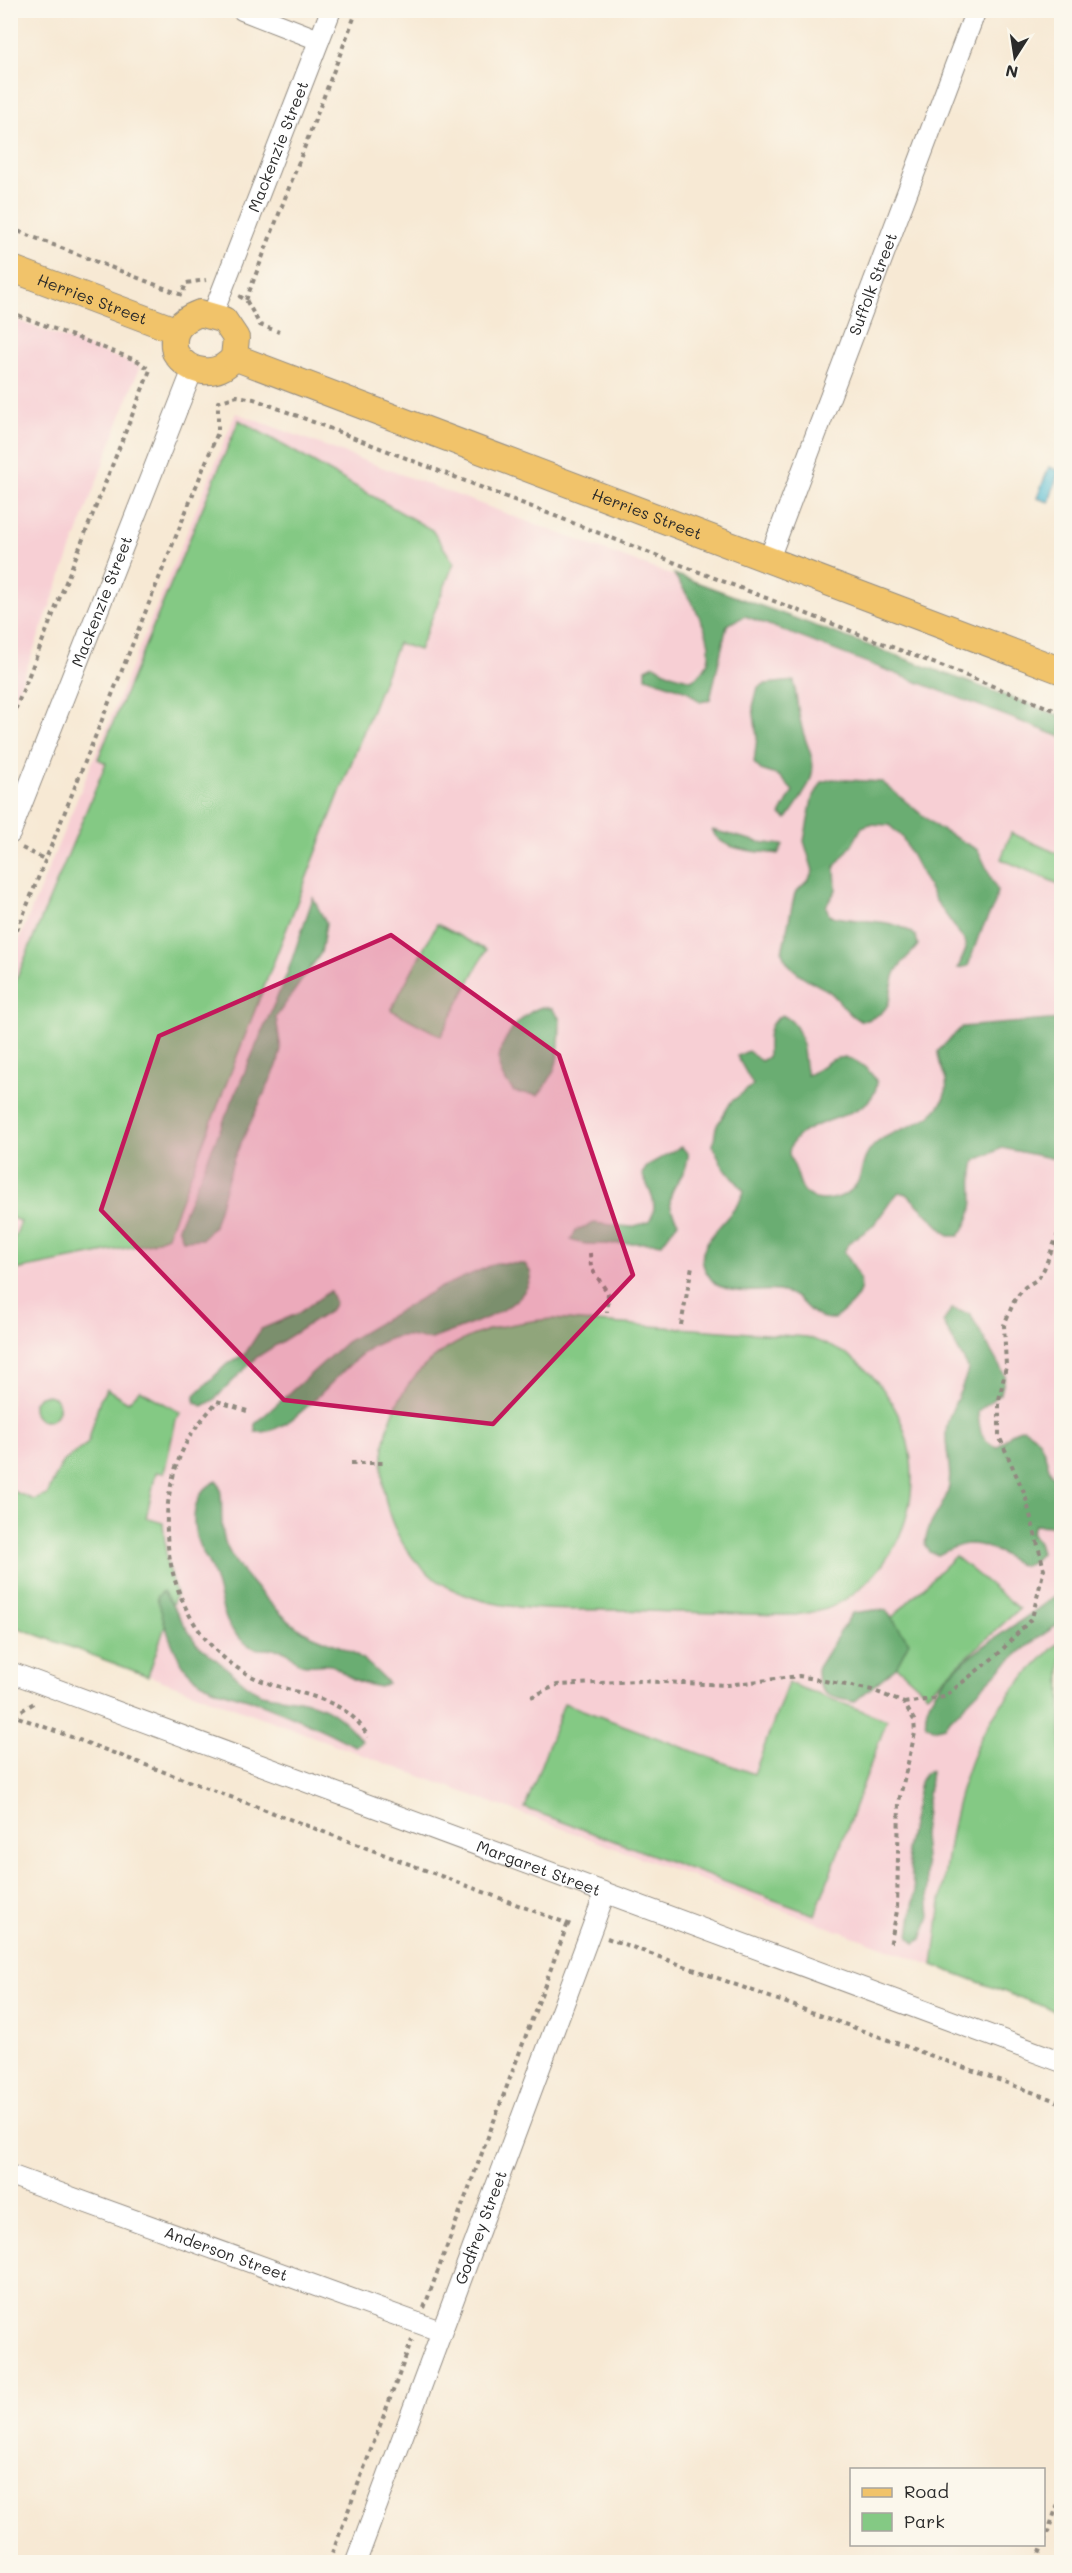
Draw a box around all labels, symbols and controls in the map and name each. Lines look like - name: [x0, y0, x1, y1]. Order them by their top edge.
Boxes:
- north arrow: [985, 27, 1045, 87]
- text: N: [1004, 61, 1020, 84]
- street label: Mackenzie Street: [242, 77, 313, 215]
- street label: Suffolk Street: [843, 229, 901, 338]
- street label: Herries Street: [35, 268, 151, 329]
- street label: Herries Street: [589, 483, 705, 544]
- street label: Mackenzie Street: [66, 533, 136, 670]
- street label: Margaret Street: [474, 1835, 604, 1900]
- street label: Godfrey Street: [449, 2167, 511, 2287]
- street label: Anderson Street: [162, 2221, 291, 2285]
- legend: [850, 2468, 1045, 2546]
- text: Road: [904, 2479, 949, 2503]
- text: Park: [904, 2509, 945, 2533]

